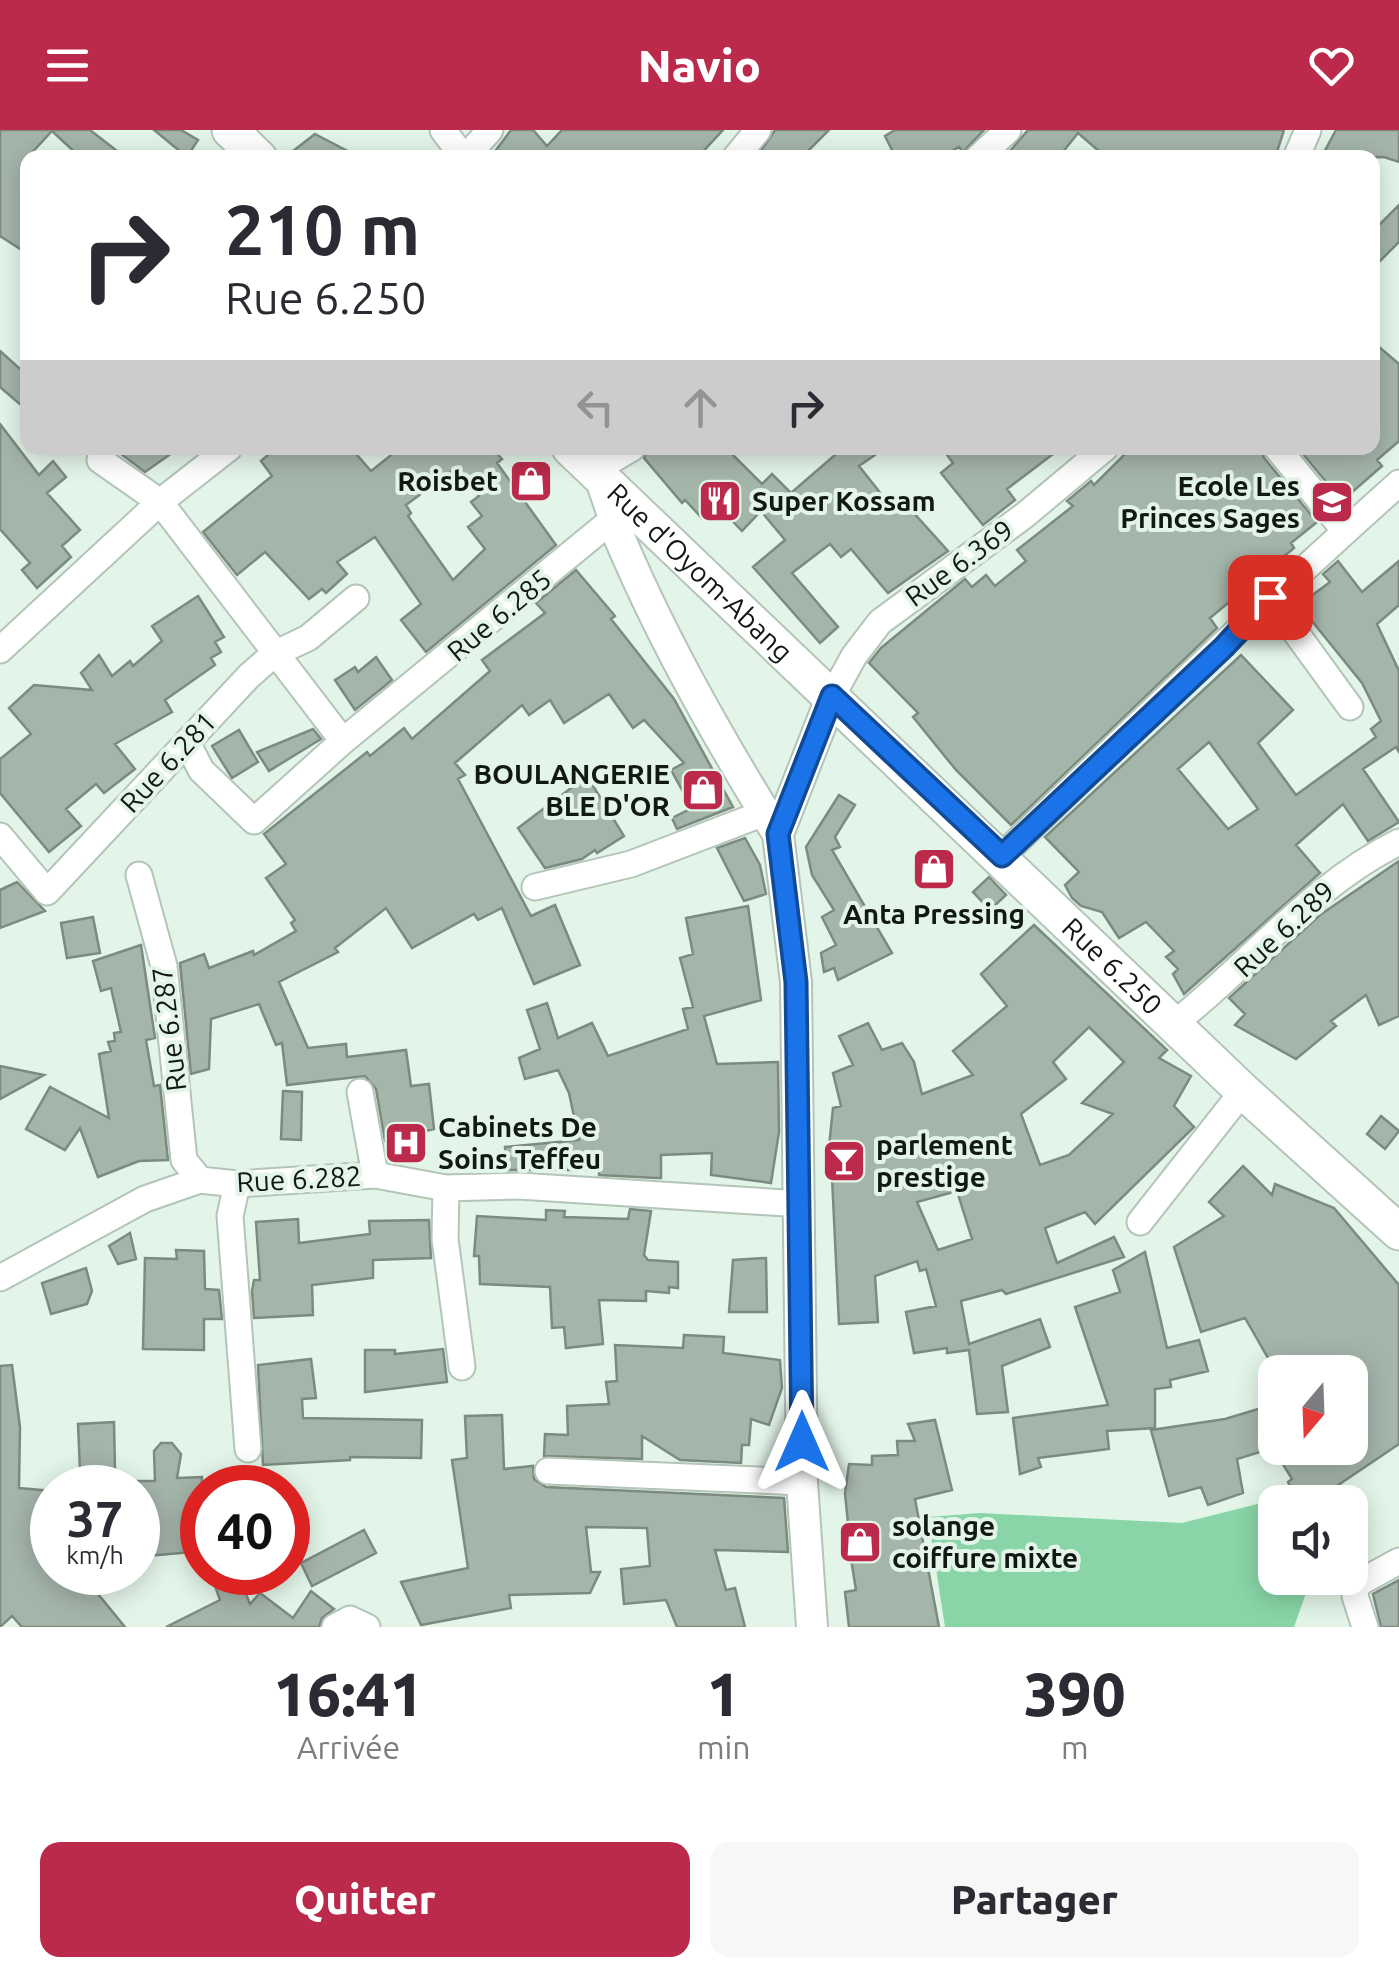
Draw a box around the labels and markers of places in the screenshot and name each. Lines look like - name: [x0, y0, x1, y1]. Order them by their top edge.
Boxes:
- shop icon: Roisbet: [508, 458, 554, 504]
- place label: Roisbet: [397, 465, 498, 496]
- place label: Ecole Les Princes Sages: [1120, 470, 1300, 533]
- restaurant icon: Super Kossam: [697, 478, 743, 524]
- school or university icon: Ecole Les Princes Sages: [1309, 479, 1355, 525]
- place label: Super Kossam: [752, 485, 936, 516]
- pin: [1228, 555, 1313, 640]
- place label: BOULANGERIE BLE D'OR: [473, 758, 670, 821]
- shop icon: BOULANGERIE BLE D'OR: [680, 767, 726, 813]
- shop icon: Anta Pressing: [911, 846, 957, 892]
- place label: Anta Pressing: [843, 898, 1025, 929]
- place label: Cabinets De Soins Teffeu: [438, 1111, 601, 1174]
- hospital icon: Cabinets De Soins Teffeu: [383, 1120, 429, 1166]
- place label: parlement prestige: [876, 1129, 1013, 1192]
- bar icon: parlement prestige: [821, 1138, 867, 1184]
- place label: solange coiffure mixte: [892, 1510, 1078, 1573]
- shop icon: solange coiffure mixte: [837, 1519, 883, 1565]

